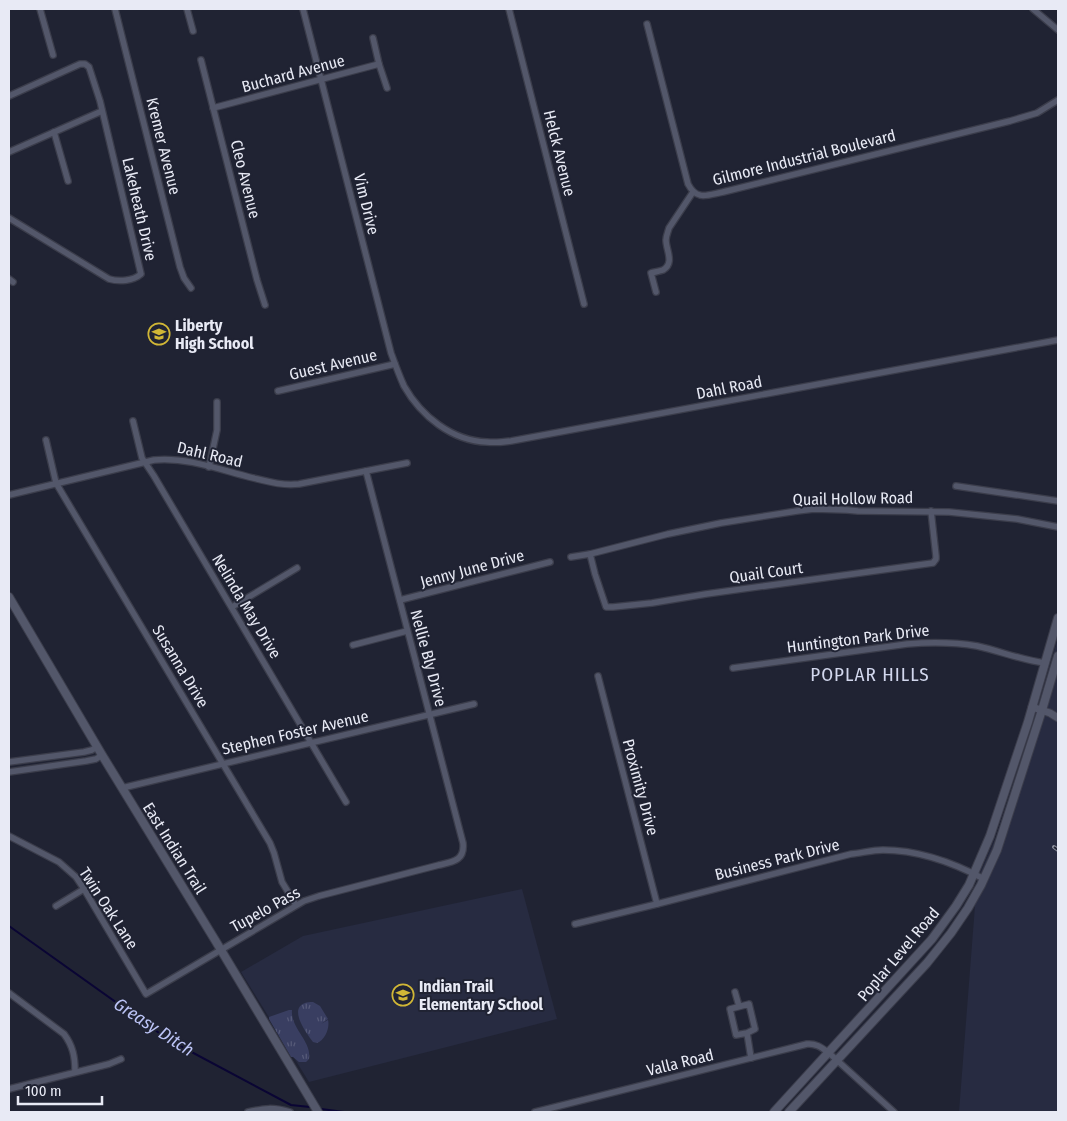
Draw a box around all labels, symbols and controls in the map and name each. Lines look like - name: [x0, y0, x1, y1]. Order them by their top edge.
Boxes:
- street label: Buchard Avenue: [240, 51, 347, 96]
- street label: Kremer Avenue: [142, 96, 185, 197]
- street label: Helck Avenue: [540, 108, 579, 198]
- street label: Gilmore Industrial Boulevard: [711, 126, 898, 189]
- street label: Cleo Avenue: [227, 138, 264, 220]
- street label: Lakeheath Drive: [118, 156, 161, 263]
- street label: Vim Drive: [350, 172, 383, 237]
- place label: Liberty High School: [175, 316, 254, 353]
- school or university icon: Liberty High School: [147, 322, 171, 346]
- street label: Guest Avenue: [287, 345, 379, 384]
- street label: Dahl Road: [695, 372, 764, 403]
- street label: Dahl Road: [175, 438, 244, 471]
- street label: Quail Hollow Road: [793, 488, 913, 509]
- street label: Jenny June Drive: [418, 545, 526, 591]
- street label: Nelinda May Drive: [208, 551, 285, 662]
- street label: Quail Court: [728, 558, 805, 587]
- street label: Nellie Bly Drive: [406, 608, 451, 709]
- street label: Huntington Park Drive: [786, 620, 930, 657]
- street label: Susanna Drive: [148, 621, 213, 711]
- district label: POPLAR HILLS: [810, 663, 930, 686]
- street label: Stephen Foster Avenue: [220, 706, 370, 759]
- street label: Proximity Drive: [619, 737, 663, 837]
- street label: East Indian Trail: [139, 799, 210, 898]
- street label: Business Park Drive: [713, 835, 841, 884]
- street label: Twin Oak Lane: [75, 864, 142, 953]
- street label: Tupelo Pass: [227, 882, 304, 936]
- street label: Poplar Level Road: [854, 903, 943, 1005]
- place label: Indian Trail Elementary School: [419, 977, 544, 1014]
- school or university icon: Indian Trail Elementary School: [391, 983, 415, 1007]
- water label: Greasy Ditch: [110, 993, 198, 1061]
- street label: Valla Road: [645, 1045, 716, 1080]
- scale bar: [18, 1074, 101, 1106]
- text: 100 m: [25, 1082, 62, 1100]

